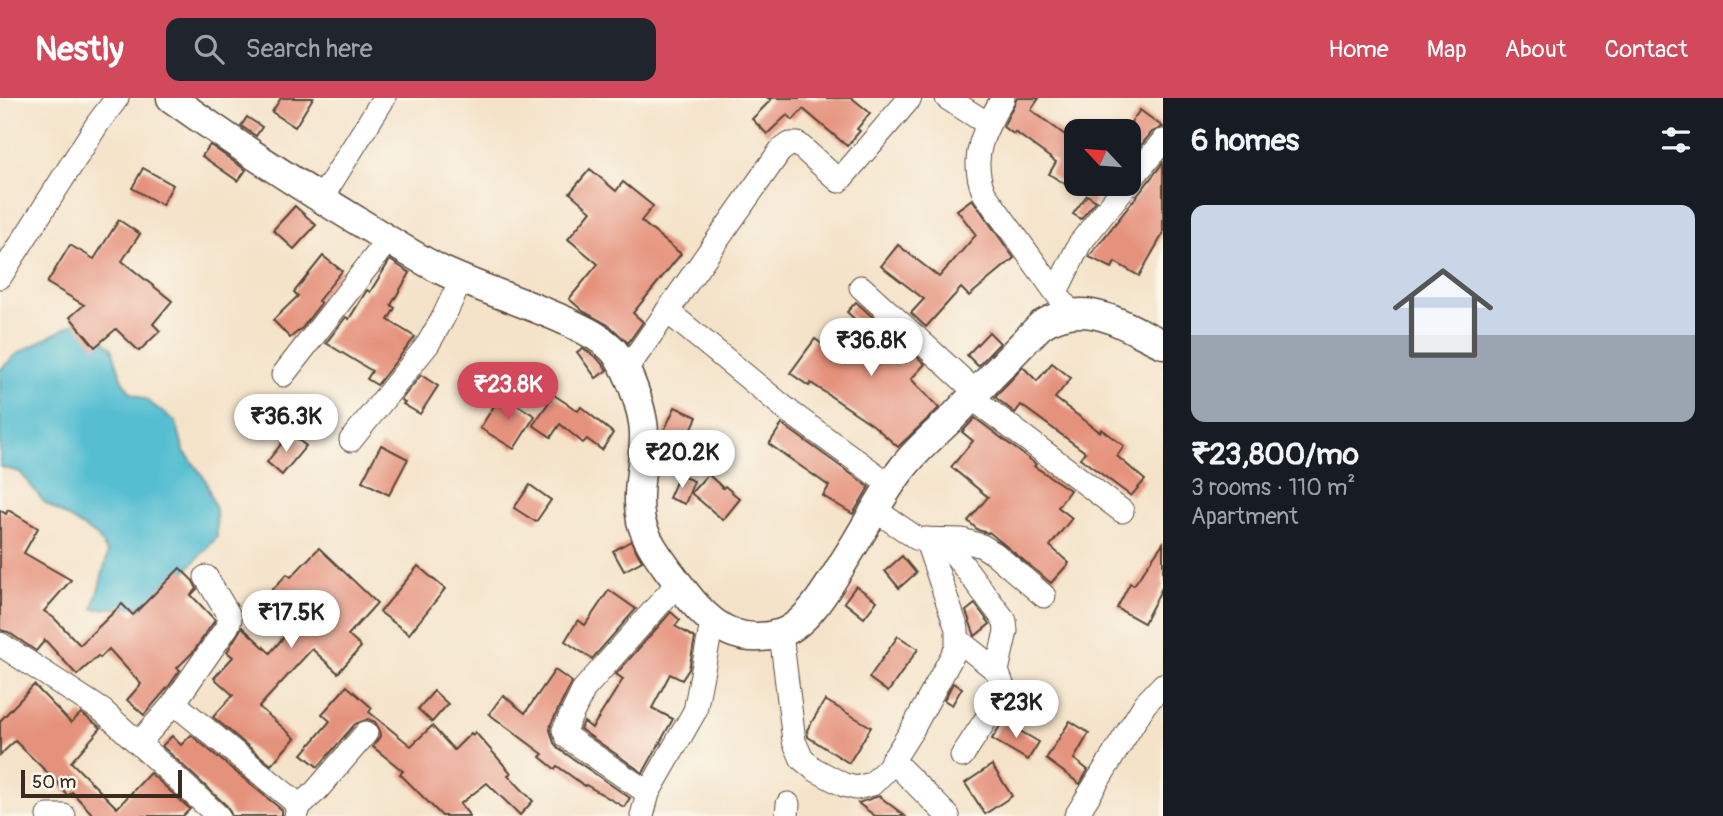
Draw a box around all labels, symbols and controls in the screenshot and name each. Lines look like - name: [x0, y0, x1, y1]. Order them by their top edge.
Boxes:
- search box: [166, 18, 656, 81]
- text: Nestly: [35, 29, 124, 70]
- icon: search: [190, 30, 228, 68]
- text: Search here: [246, 33, 373, 65]
- text: Home: [1328, 35, 1389, 64]
- text: Map: [1427, 35, 1467, 64]
- text: About: [1505, 35, 1567, 64]
- text: Contact: [1605, 35, 1688, 64]
- north arrow: [1064, 119, 1141, 196]
- map controls: [1064, 119, 1141, 196]
- icon: filters: [1657, 121, 1695, 159]
- text: 6 homes: [1191, 122, 1299, 159]
- icon: home: [1380, 250, 1506, 376]
- pin: ₹36.8K: [814, 318, 928, 378]
- text: ₹36.8K: [836, 326, 906, 355]
- pin: ₹23.8K: [451, 362, 565, 422]
- text: ₹23.8K: [473, 370, 543, 399]
- pin: ₹36.3K: [229, 394, 343, 454]
- text: ₹36.3K: [250, 402, 322, 431]
- pin: ₹20.2K: [625, 430, 739, 490]
- text: ₹23,800/mo: [1191, 436, 1359, 473]
- text: ₹20.2K: [645, 438, 719, 467]
- text: 3 rooms · 110 m²: [1191, 473, 1355, 502]
- text: Apartment: [1191, 502, 1298, 531]
- pin: ₹17.5K: [234, 590, 348, 650]
- text: ₹17.5K: [258, 598, 324, 627]
- pin: ₹23K: [975, 680, 1057, 740]
- text: ₹23K: [990, 688, 1042, 717]
- scale bar: [21, 767, 182, 799]
- text: 50 m: [32, 770, 76, 794]

